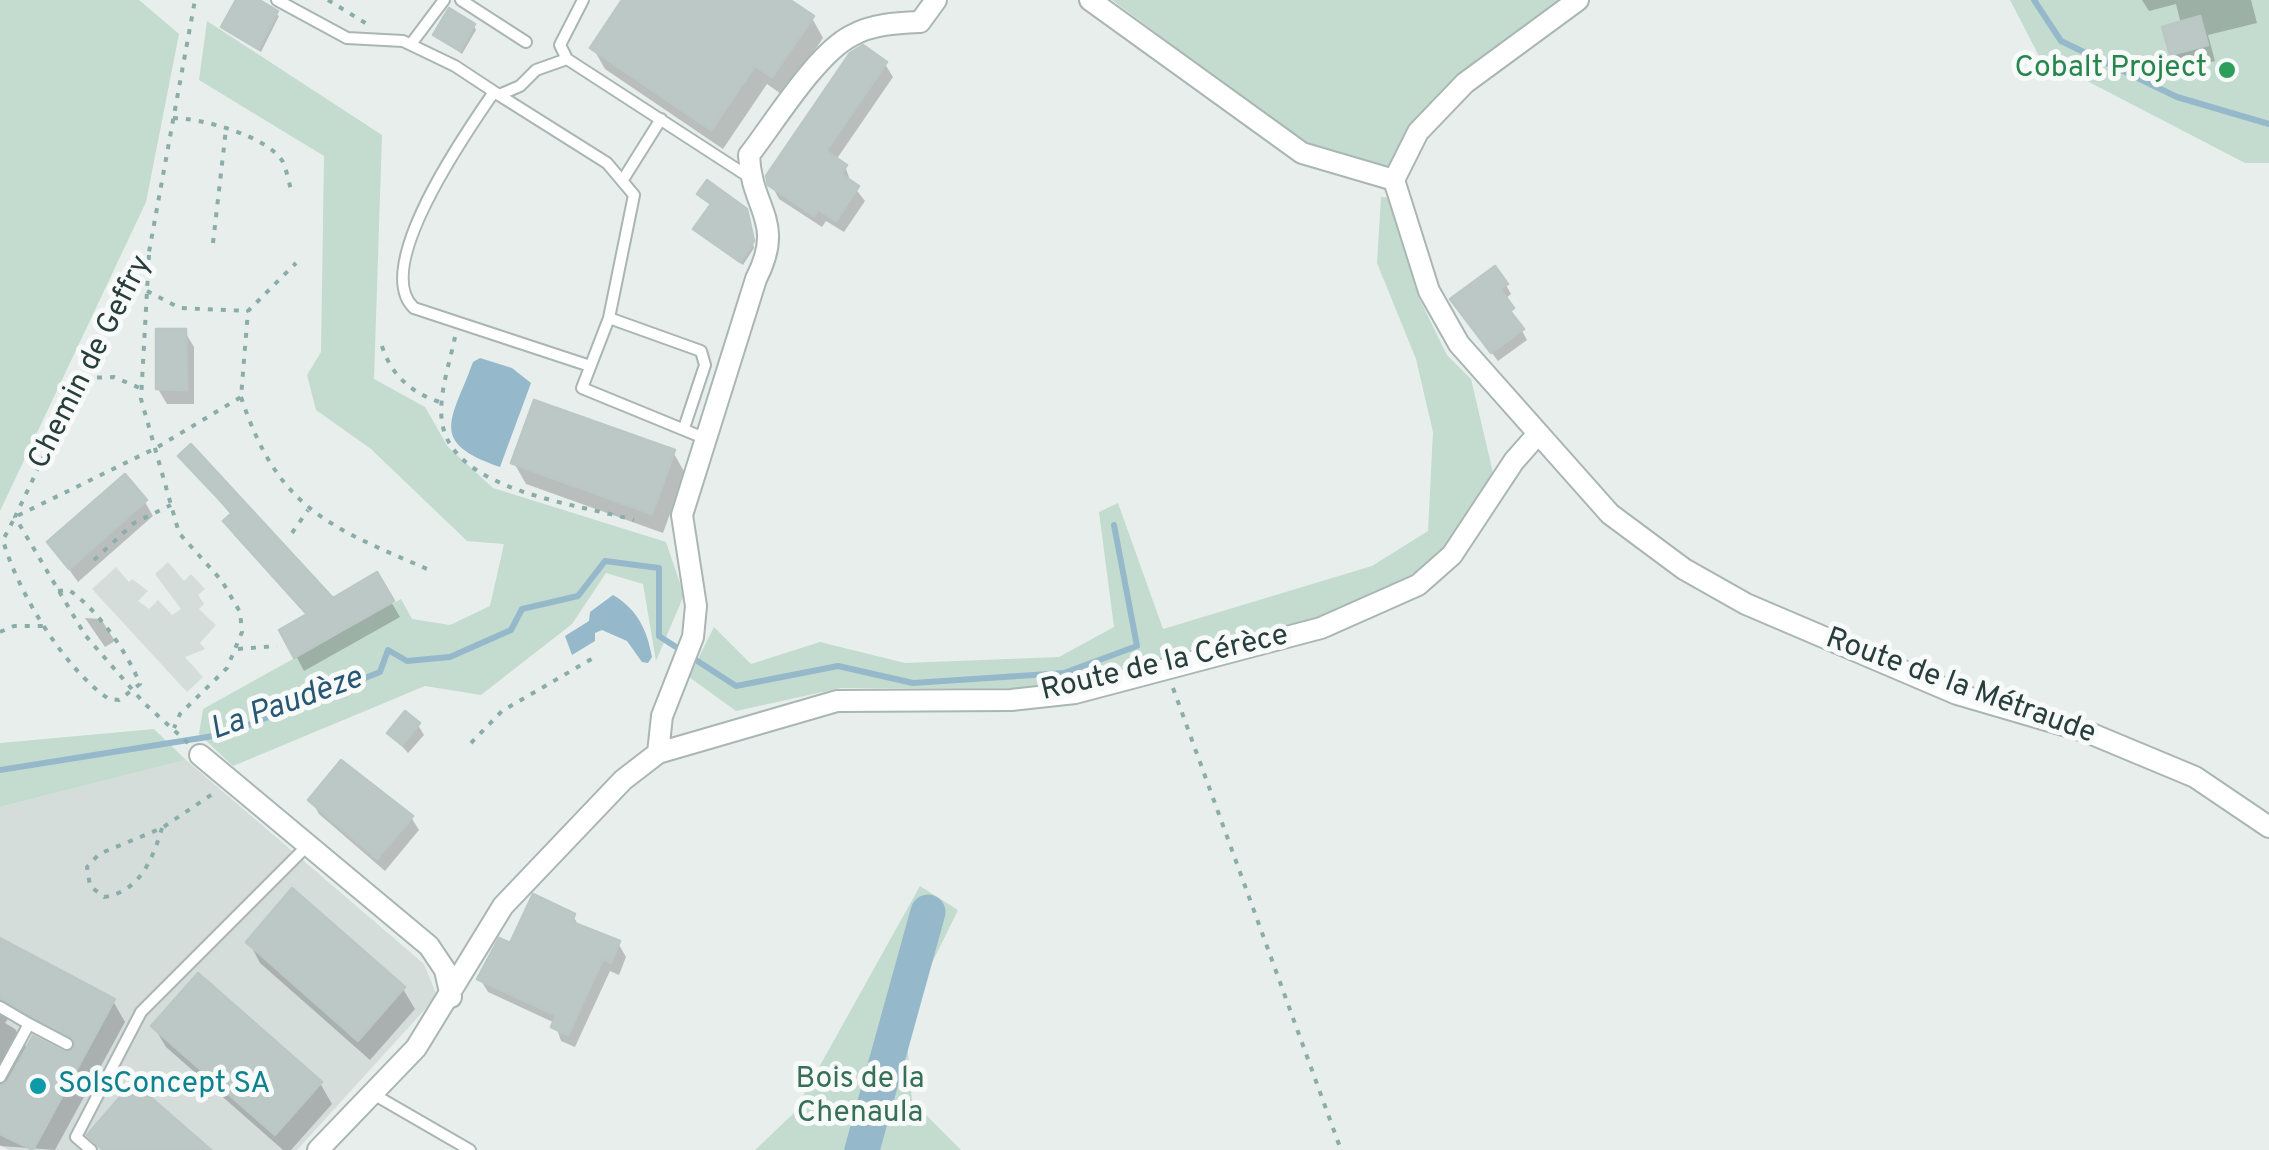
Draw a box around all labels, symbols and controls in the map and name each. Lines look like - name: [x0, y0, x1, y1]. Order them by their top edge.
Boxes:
- place label: Cobalt Project: [2014, 52, 2207, 88]
- marker: Cobalt Project: [2216, 59, 2238, 81]
- street label: Chemin de Geffry: [23, 250, 161, 476]
- street label: Route de la Cérèce: [1038, 619, 1292, 711]
- street label: Route de la Métraude: [1820, 622, 2100, 754]
- water label: La Paudèze: [206, 661, 368, 751]
- park label: Bois de la Chenaula: [795, 1063, 925, 1134]
- place label: SolsConcept SA: [58, 1068, 271, 1104]
- marker: SolsConcept SA: [27, 1075, 49, 1097]

